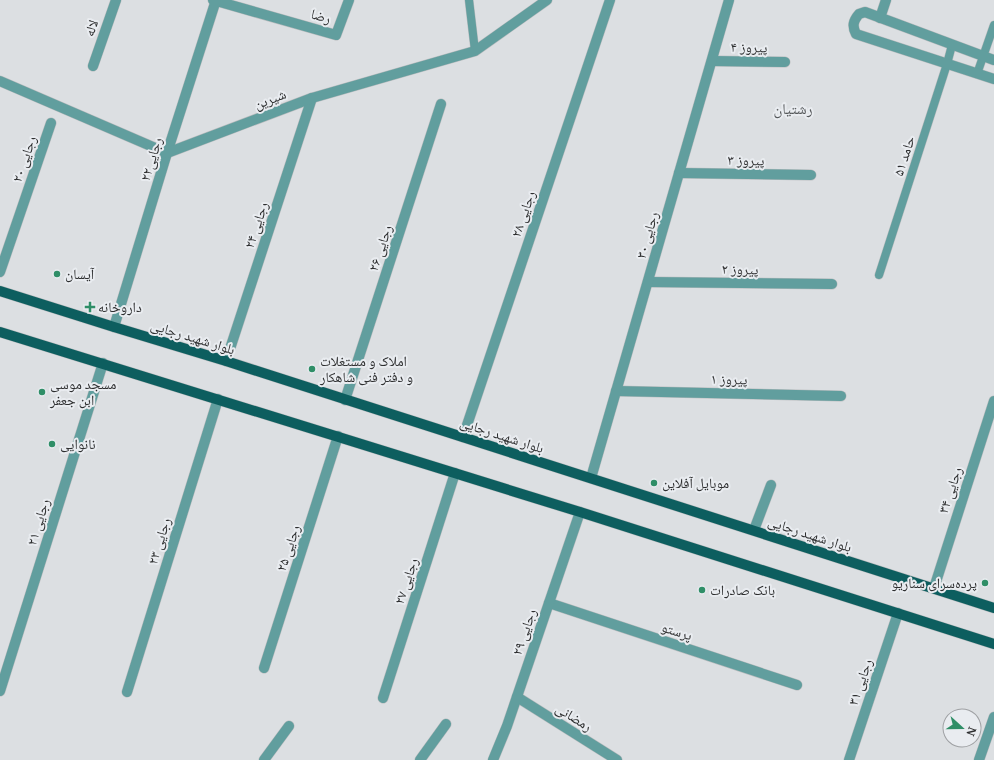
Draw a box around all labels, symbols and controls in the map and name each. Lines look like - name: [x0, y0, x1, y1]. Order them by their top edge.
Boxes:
- street label: رضا: [308, 4, 333, 32]
- street label: لاله: [79, 17, 107, 40]
- street label: پیروز ۴: [730, 37, 768, 61]
- street label: شیرین: [251, 84, 290, 118]
- district label: رشتیان: [773, 98, 813, 124]
- street label: رجایی ۲۰: [7, 133, 45, 186]
- street label: حامد ۵۱: [888, 133, 924, 180]
- street label: ۲۲رجایی: [135, 135, 171, 185]
- street label: پیروز ۳: [727, 150, 765, 174]
- street label: رجایی ۲۸: [506, 188, 544, 241]
- street label: رجایی ۲۴: [239, 199, 277, 252]
- street label: رجایی ۳۰: [631, 209, 667, 262]
- street label: رجایی ۲۶: [363, 222, 401, 275]
- street label: پیروز ۲: [721, 259, 759, 283]
- place label: آیسان: [65, 264, 95, 288]
- marker: آیسان: [52, 269, 62, 279]
- place label: داروخانه: [98, 297, 142, 321]
- marker: داروخانه: [85, 302, 95, 312]
- street label: بلوار شهید رجایی: [147, 315, 238, 363]
- place label: املاک و مستغلات و دفتر فنی شاهکار: [319, 351, 413, 391]
- marker: املاک و مستغلات و دفتر فنی شاهکار: [307, 364, 317, 374]
- street label: پیروز ۱: [710, 369, 748, 393]
- place label: مسجد موسی ابن جعفر: [49, 374, 117, 414]
- marker: مسجد موسی ابن جعفر: [37, 387, 47, 397]
- street label: بلوار شهید رجایی: [456, 412, 547, 462]
- place label: نانوایی: [60, 434, 96, 458]
- marker: نانوایی: [47, 439, 57, 449]
- street label: رجایی ۳۴: [933, 464, 971, 517]
- place label: موبایل آفلاین: [662, 473, 729, 497]
- marker: موبایل آفلاین: [649, 478, 659, 488]
- street label: رجایی ۲۱: [21, 496, 58, 549]
- street label: بلوار شهید رجایی: [764, 511, 855, 561]
- street label: رجایی ۲۳: [142, 515, 179, 568]
- street label: رجایی ۲۵: [271, 522, 309, 575]
- street label: رجایی ۲۷: [389, 555, 427, 608]
- place label: پرده‌سرای سناریو: [891, 573, 977, 597]
- marker: پرده‌سرای سناریو: [980, 578, 990, 588]
- place label: بانک صادرات: [710, 580, 775, 604]
- marker: بانک صادرات: [697, 585, 707, 595]
- street label: رجایی ۲۹: [507, 606, 545, 659]
- street label: پرستو: [658, 617, 695, 649]
- street label: رجایی ۳۱: [843, 656, 881, 709]
- street label: رمضانی: [550, 698, 596, 739]
- north arrow: [942, 708, 982, 748]
- text: N: [959, 724, 980, 739]

